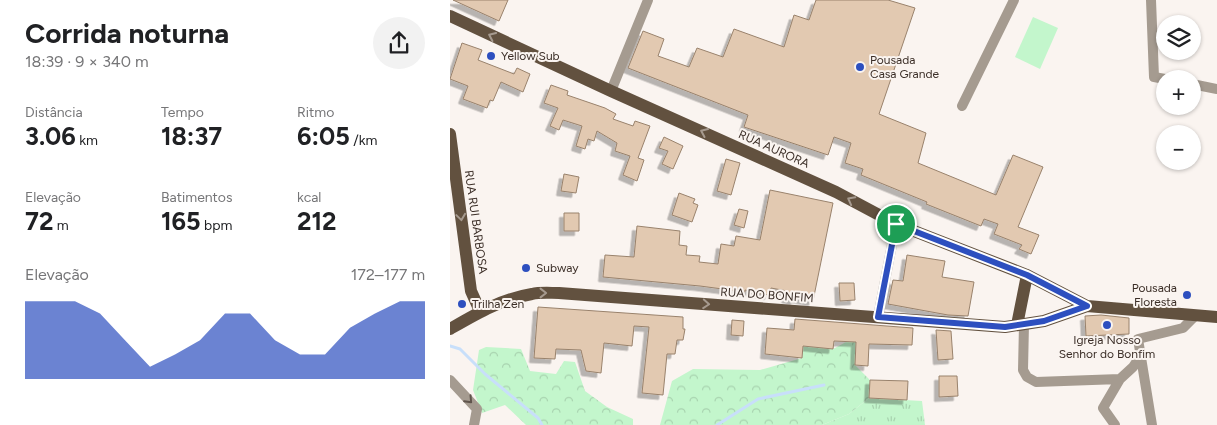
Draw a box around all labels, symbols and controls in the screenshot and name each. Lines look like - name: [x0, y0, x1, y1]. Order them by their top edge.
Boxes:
- map controls: [1156, 15, 1201, 170]
- button: layers: [1156, 15, 1201, 60]
- text: Corrida noturna: [25, 16, 229, 50]
- button: share: [373, 17, 425, 69]
- one-way arrow: [488, 31, 497, 42]
- place label: Yellow Sub: [501, 49, 560, 63]
- marker: Yellow Sub: [485, 50, 497, 62]
- text: 18:39 · 9 × 340 m: [25, 52, 149, 71]
- place label: Pousada Casa Grande: [870, 53, 939, 81]
- marker: Pousada Casa Grande: [854, 61, 866, 73]
- button: +: [1156, 70, 1201, 115]
- text: Distância: [25, 104, 83, 121]
- text: Tempo: [161, 104, 204, 121]
- text: Ritmo: [297, 104, 334, 121]
- text: 3.06: [25, 121, 76, 151]
- text: 18:37: [161, 121, 222, 151]
- text: 6:05: [297, 121, 350, 151]
- button: −: [1156, 125, 1201, 170]
- street label: RUA AURORA: [736, 127, 812, 171]
- one-way arrow: [700, 128, 709, 139]
- text: km: [76, 132, 98, 149]
- text: /km: [350, 132, 377, 149]
- street label: RUA RUI BARBOSA: [462, 169, 490, 275]
- text: Elevação: [25, 189, 81, 206]
- text: Batimentos: [161, 189, 233, 206]
- text: kcal: [297, 189, 321, 206]
- one-way arrow: [848, 196, 857, 206]
- pin: [875, 203, 917, 245]
- text: 72: [25, 206, 53, 236]
- text: 165: [161, 206, 201, 236]
- text: 212: [297, 206, 337, 236]
- icon: arrive: [882, 210, 910, 238]
- one-way arrow: [455, 214, 466, 222]
- text: m: [53, 217, 69, 234]
- text: bpm: [201, 217, 232, 234]
- place label: Subway: [536, 261, 579, 275]
- marker: Subway: [520, 262, 532, 274]
- text: Elevação: [25, 265, 89, 284]
- text: 172–177 m: [351, 265, 425, 284]
- place label: Pousada Floresta: [1132, 281, 1177, 309]
- street label: RUA DO BONFIM: [720, 285, 814, 305]
- one-way arrow: [540, 288, 548, 298]
- marker: Pousada Floresta: [1181, 289, 1193, 301]
- place label: Trilha Zen: [472, 297, 525, 311]
- marker: Trilha Zen: [456, 298, 468, 310]
- one-way arrow: [702, 299, 710, 310]
- marker: Igreja Nosso Senhor do Bonfim: [1101, 319, 1113, 331]
- place label: Igreja Nosso Senhor do Bonfim: [1059, 333, 1155, 361]
- one-way arrow: [463, 395, 472, 404]

